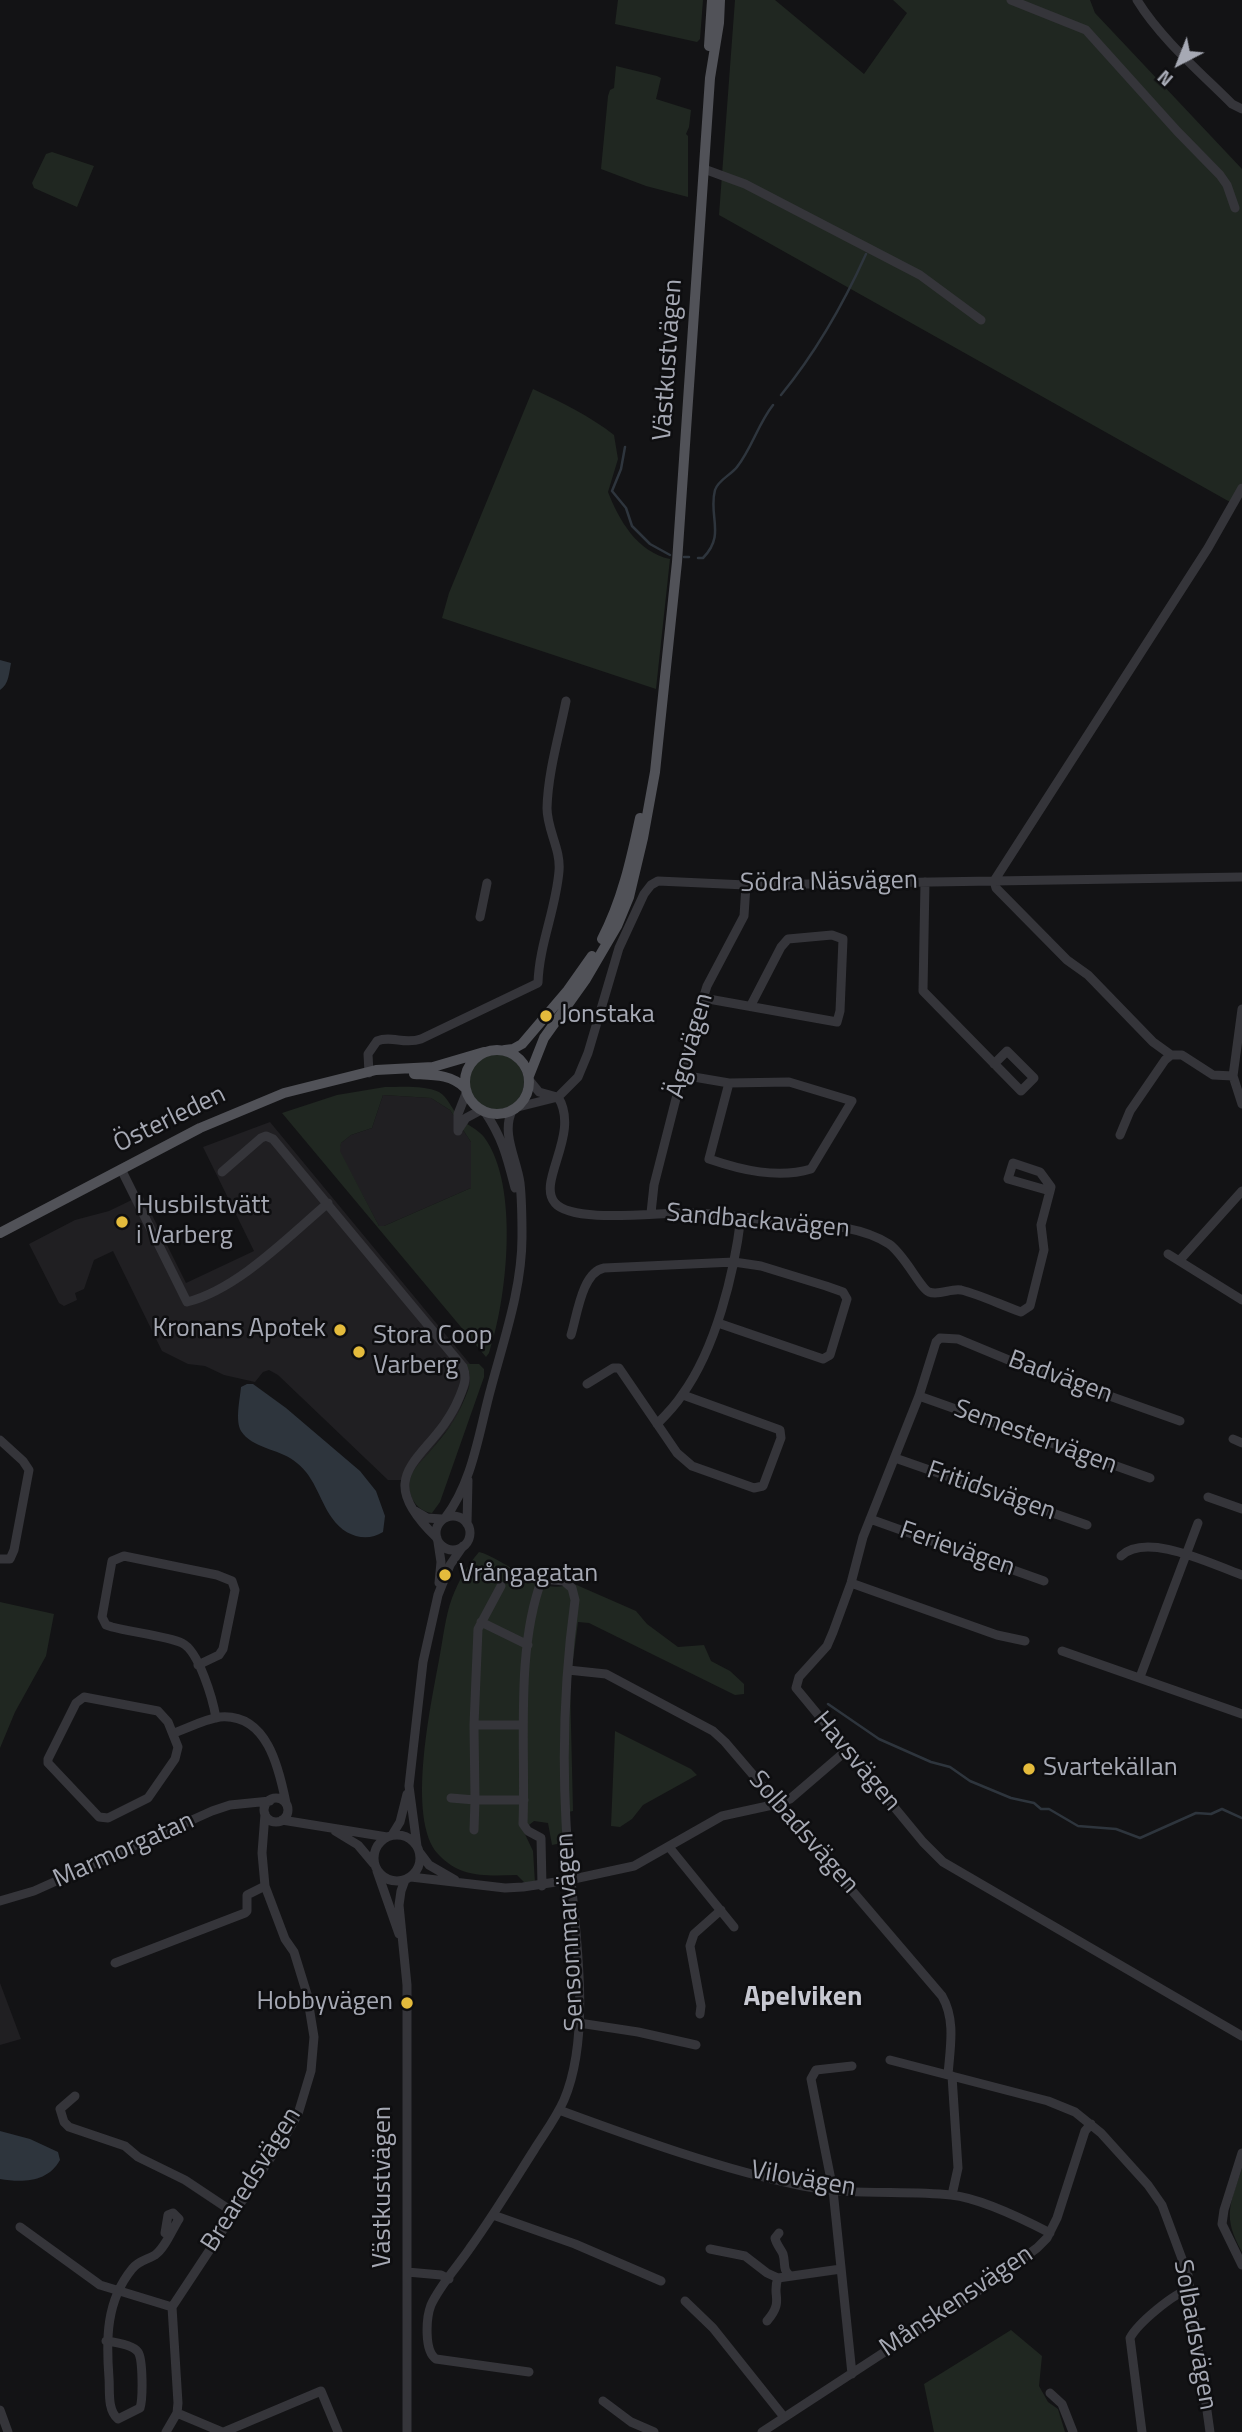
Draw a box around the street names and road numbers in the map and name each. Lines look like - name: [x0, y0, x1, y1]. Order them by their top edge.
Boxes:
- street label: Västkustvägen: [648, 278, 690, 442]
- street label: Södra Näsvägen: [740, 866, 918, 900]
- street label: Ägovägen: [661, 990, 721, 1102]
- street label: Österleden: [109, 1080, 231, 1160]
- street label: Sandbackavägen: [665, 1198, 851, 1246]
- street label: Badvägen: [1004, 1345, 1116, 1411]
- street label: Semestervägen: [949, 1394, 1121, 1482]
- street label: Fritidsvägen: [923, 1455, 1059, 1529]
- street label: Ferievägen: [895, 1516, 1019, 1584]
- street label: Havsvägen: [805, 1706, 907, 1818]
- street label: Solbadsvägen: [741, 1765, 865, 1901]
- street label: Marmorgatan: [49, 1806, 199, 1896]
- street label: Sensommarvägen: [550, 1832, 592, 2032]
- street label: Brearedsvägen: [195, 2102, 309, 2258]
- street label: Västkustvägen: [368, 2106, 400, 2268]
- street label: Vilovägen: [748, 2155, 858, 2205]
- street label: Månskensvägen: [875, 2239, 1039, 2365]
- street label: Solbadsvägen: [1165, 2257, 1223, 2413]

